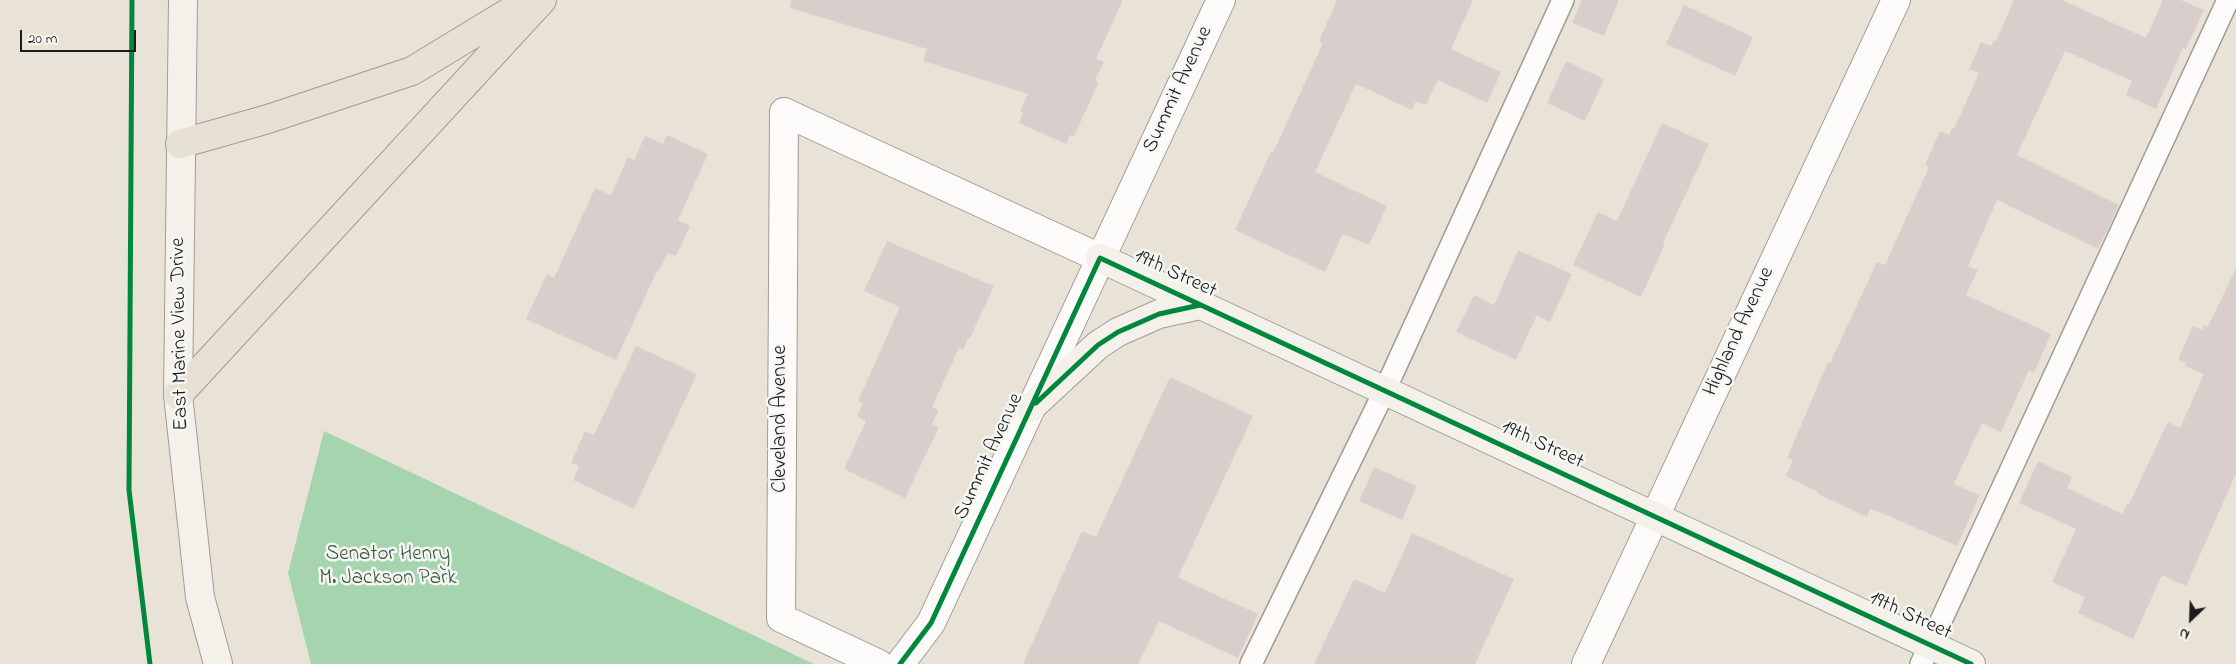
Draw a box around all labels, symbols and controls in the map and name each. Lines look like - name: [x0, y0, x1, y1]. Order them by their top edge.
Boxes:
- scale bar: [22, 20, 139, 52]
- street label: Summit Avenue: [1139, 23, 1219, 157]
- text: 20 m: [28, 28, 57, 50]
- street label: East Marine View Drive: [167, 237, 195, 431]
- street label: 19th Street: [1130, 245, 1220, 305]
- street label: Highland Avenue: [1699, 263, 1781, 401]
- street label: Cleveland Avenue: [769, 345, 795, 493]
- street label: Summit Avenue: [950, 390, 1030, 524]
- street label: 19th Street: [1497, 416, 1587, 476]
- park label: Senator Henry M. Jackson Park: [319, 543, 457, 593]
- street label: 19th Street: [1865, 587, 1955, 647]
- north arrow: [2166, 594, 2216, 644]
- text: N: [2176, 622, 2193, 645]

